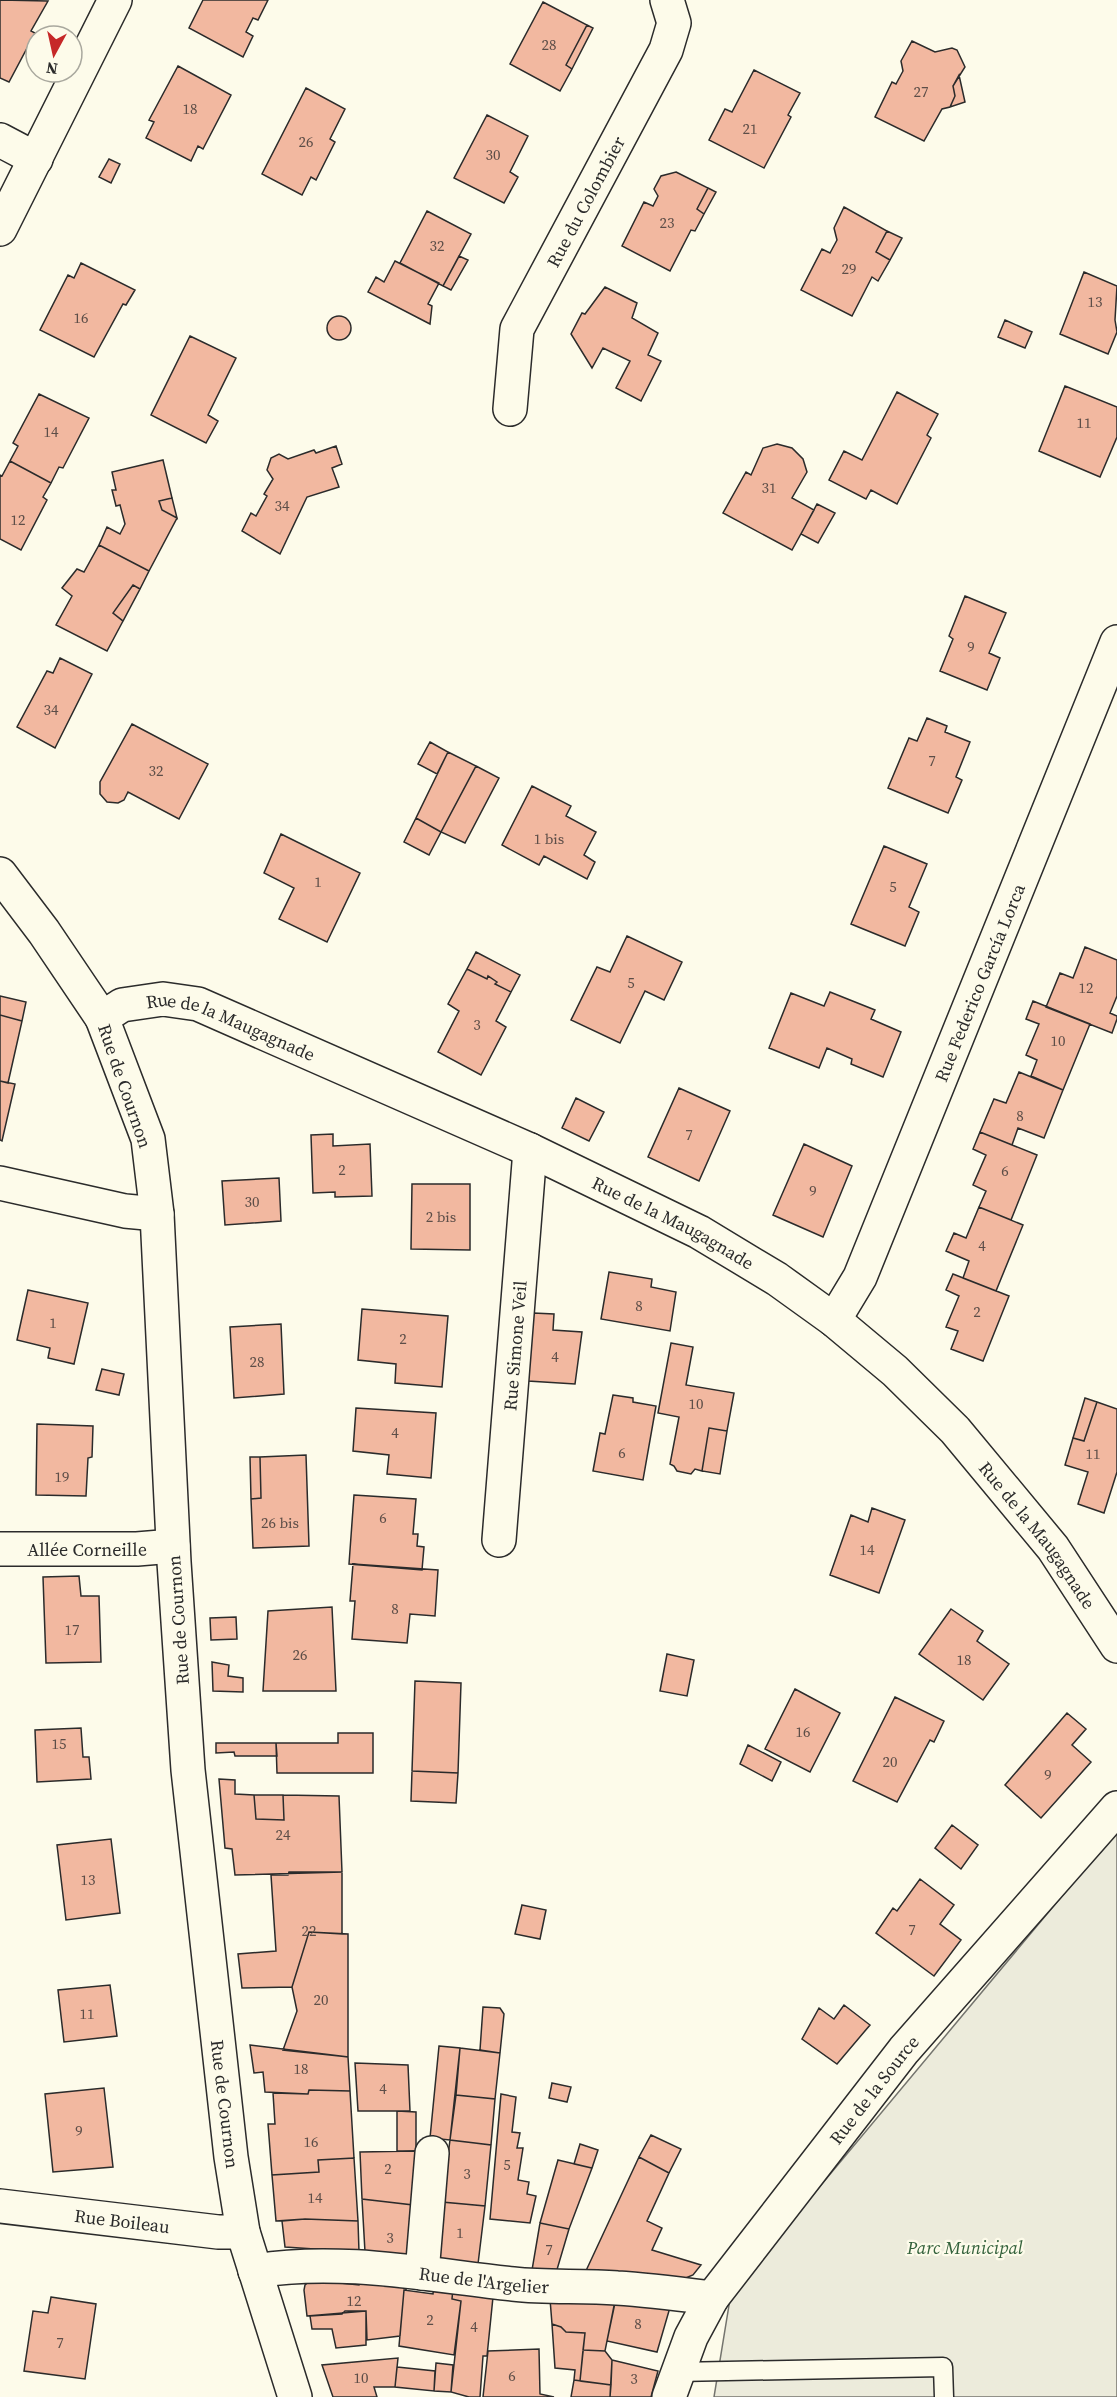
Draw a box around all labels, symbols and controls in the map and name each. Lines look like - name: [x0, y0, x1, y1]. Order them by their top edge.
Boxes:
- north arrow: [24, 24, 84, 84]
- house number: 28: [541, 34, 557, 55]
- text: N: [44, 57, 59, 81]
- house number: 27: [913, 81, 929, 102]
- house number: 18: [182, 98, 198, 119]
- house number: 21: [742, 118, 758, 139]
- house number: 26: [298, 131, 314, 152]
- street label: Rue du Colombier: [540, 131, 631, 271]
- house number: 30: [485, 144, 501, 165]
- house number: 23: [659, 212, 675, 233]
- house number: 32: [429, 235, 445, 256]
- house number: 29: [841, 258, 857, 279]
- house number: 13: [1087, 291, 1103, 312]
- house number: 16: [73, 307, 89, 328]
- house number: 11: [1076, 412, 1092, 433]
- house number: 14: [43, 421, 59, 442]
- house number: 31: [761, 477, 777, 498]
- house number: 34: [274, 495, 290, 516]
- house number: 12: [10, 509, 26, 530]
- house number: 9: [967, 636, 975, 657]
- house number: 34: [43, 699, 59, 720]
- house number: 7: [928, 750, 936, 771]
- house number: 32: [148, 760, 164, 781]
- house number: 1 bis: [534, 828, 564, 849]
- house number: 1: [314, 871, 322, 892]
- house number: 5: [889, 876, 897, 897]
- street label: Rue Federico García Lorca: [928, 879, 1031, 1085]
- house number: 5: [627, 972, 635, 993]
- house number: 12: [1078, 977, 1094, 998]
- street label: Rue de la Maugagnade: [144, 986, 319, 1067]
- house number: 3: [473, 1014, 481, 1035]
- street label: Rue de Cournon: [92, 1021, 158, 1151]
- house number: 10: [1050, 1030, 1066, 1051]
- house number: 8: [1016, 1105, 1024, 1126]
- house number: 7: [685, 1124, 693, 1145]
- house number: 2: [338, 1159, 346, 1180]
- house number: 6: [1001, 1160, 1009, 1181]
- street label: Rue de la Maugagnade: [588, 1170, 759, 1275]
- house number: 9: [809, 1180, 817, 1201]
- house number: 30: [244, 1191, 260, 1212]
- house number: 2 bis: [426, 1206, 456, 1227]
- house number: 4: [978, 1235, 986, 1256]
- street label: Rue Simone Veil: [497, 1280, 532, 1412]
- house number: 8: [635, 1295, 643, 1316]
- house number: 2: [973, 1301, 981, 1322]
- house number: 1: [49, 1312, 57, 1333]
- house number: 2: [399, 1328, 407, 1349]
- house number: 4: [551, 1346, 559, 1367]
- house number: 28: [249, 1351, 265, 1372]
- house number: 10: [688, 1393, 704, 1414]
- house number: 4: [391, 1422, 399, 1443]
- house number: 6: [618, 1442, 626, 1463]
- house number: 11: [1085, 1443, 1101, 1464]
- street label: Rue de la Maugagnade: [973, 1456, 1102, 1614]
- house number: 19: [54, 1466, 70, 1487]
- house number: 6: [379, 1507, 387, 1528]
- house number: 26 bis: [261, 1512, 299, 1533]
- street label: Allée Corneille: [27, 1536, 148, 1562]
- house number: 14: [859, 1539, 875, 1560]
- street label: Rue de Cournon: [161, 1554, 195, 1686]
- house number: 8: [391, 1598, 399, 1619]
- house number: 17: [64, 1619, 80, 1640]
- house number: 26: [292, 1644, 308, 1665]
- house number: 18: [956, 1649, 972, 1670]
- house number: 16: [795, 1721, 811, 1742]
- house number: 15: [51, 1733, 67, 1754]
- house number: 20: [882, 1751, 898, 1772]
- house number: 9: [1044, 1764, 1052, 1785]
- house number: 24: [275, 1824, 291, 1845]
- house number: 13: [80, 1869, 96, 1890]
- house number: 7: [908, 1919, 916, 1940]
- house number: 22: [301, 1920, 317, 1941]
- house number: 20: [313, 1989, 329, 2010]
- house number: 11: [79, 2003, 95, 2024]
- street label: Rue de la Source: [823, 2030, 924, 2149]
- street label: Rue de Cournon: [205, 2038, 245, 2170]
- house number: 18: [293, 2058, 309, 2079]
- house number: 4: [379, 2078, 387, 2099]
- house number: 9: [75, 2120, 83, 2141]
- house number: 16: [303, 2131, 319, 2152]
- house number: 5: [503, 2154, 511, 2175]
- house number: 2: [384, 2158, 392, 2179]
- house number: 3: [463, 2163, 471, 2184]
- house number: 14: [307, 2187, 323, 2208]
- street label: Rue Boileau: [73, 2202, 171, 2239]
- house number: 1: [456, 2222, 464, 2243]
- house number: 3: [386, 2227, 394, 2248]
- park label: Parc Municipal: [906, 2235, 1023, 2260]
- house number: 7: [545, 2239, 553, 2260]
- street label: Rue de l'Argelier: [418, 2260, 550, 2299]
- house number: 12: [346, 2290, 362, 2311]
- house number: 2: [426, 2309, 434, 2330]
- house number: 8: [634, 2313, 642, 2334]
- house number: 4: [470, 2316, 478, 2337]
- house number: 7: [56, 2332, 64, 2353]
- house number: 6: [508, 2365, 516, 2386]
- house number: 10: [353, 2367, 369, 2388]
- house number: 3: [630, 2368, 638, 2389]

